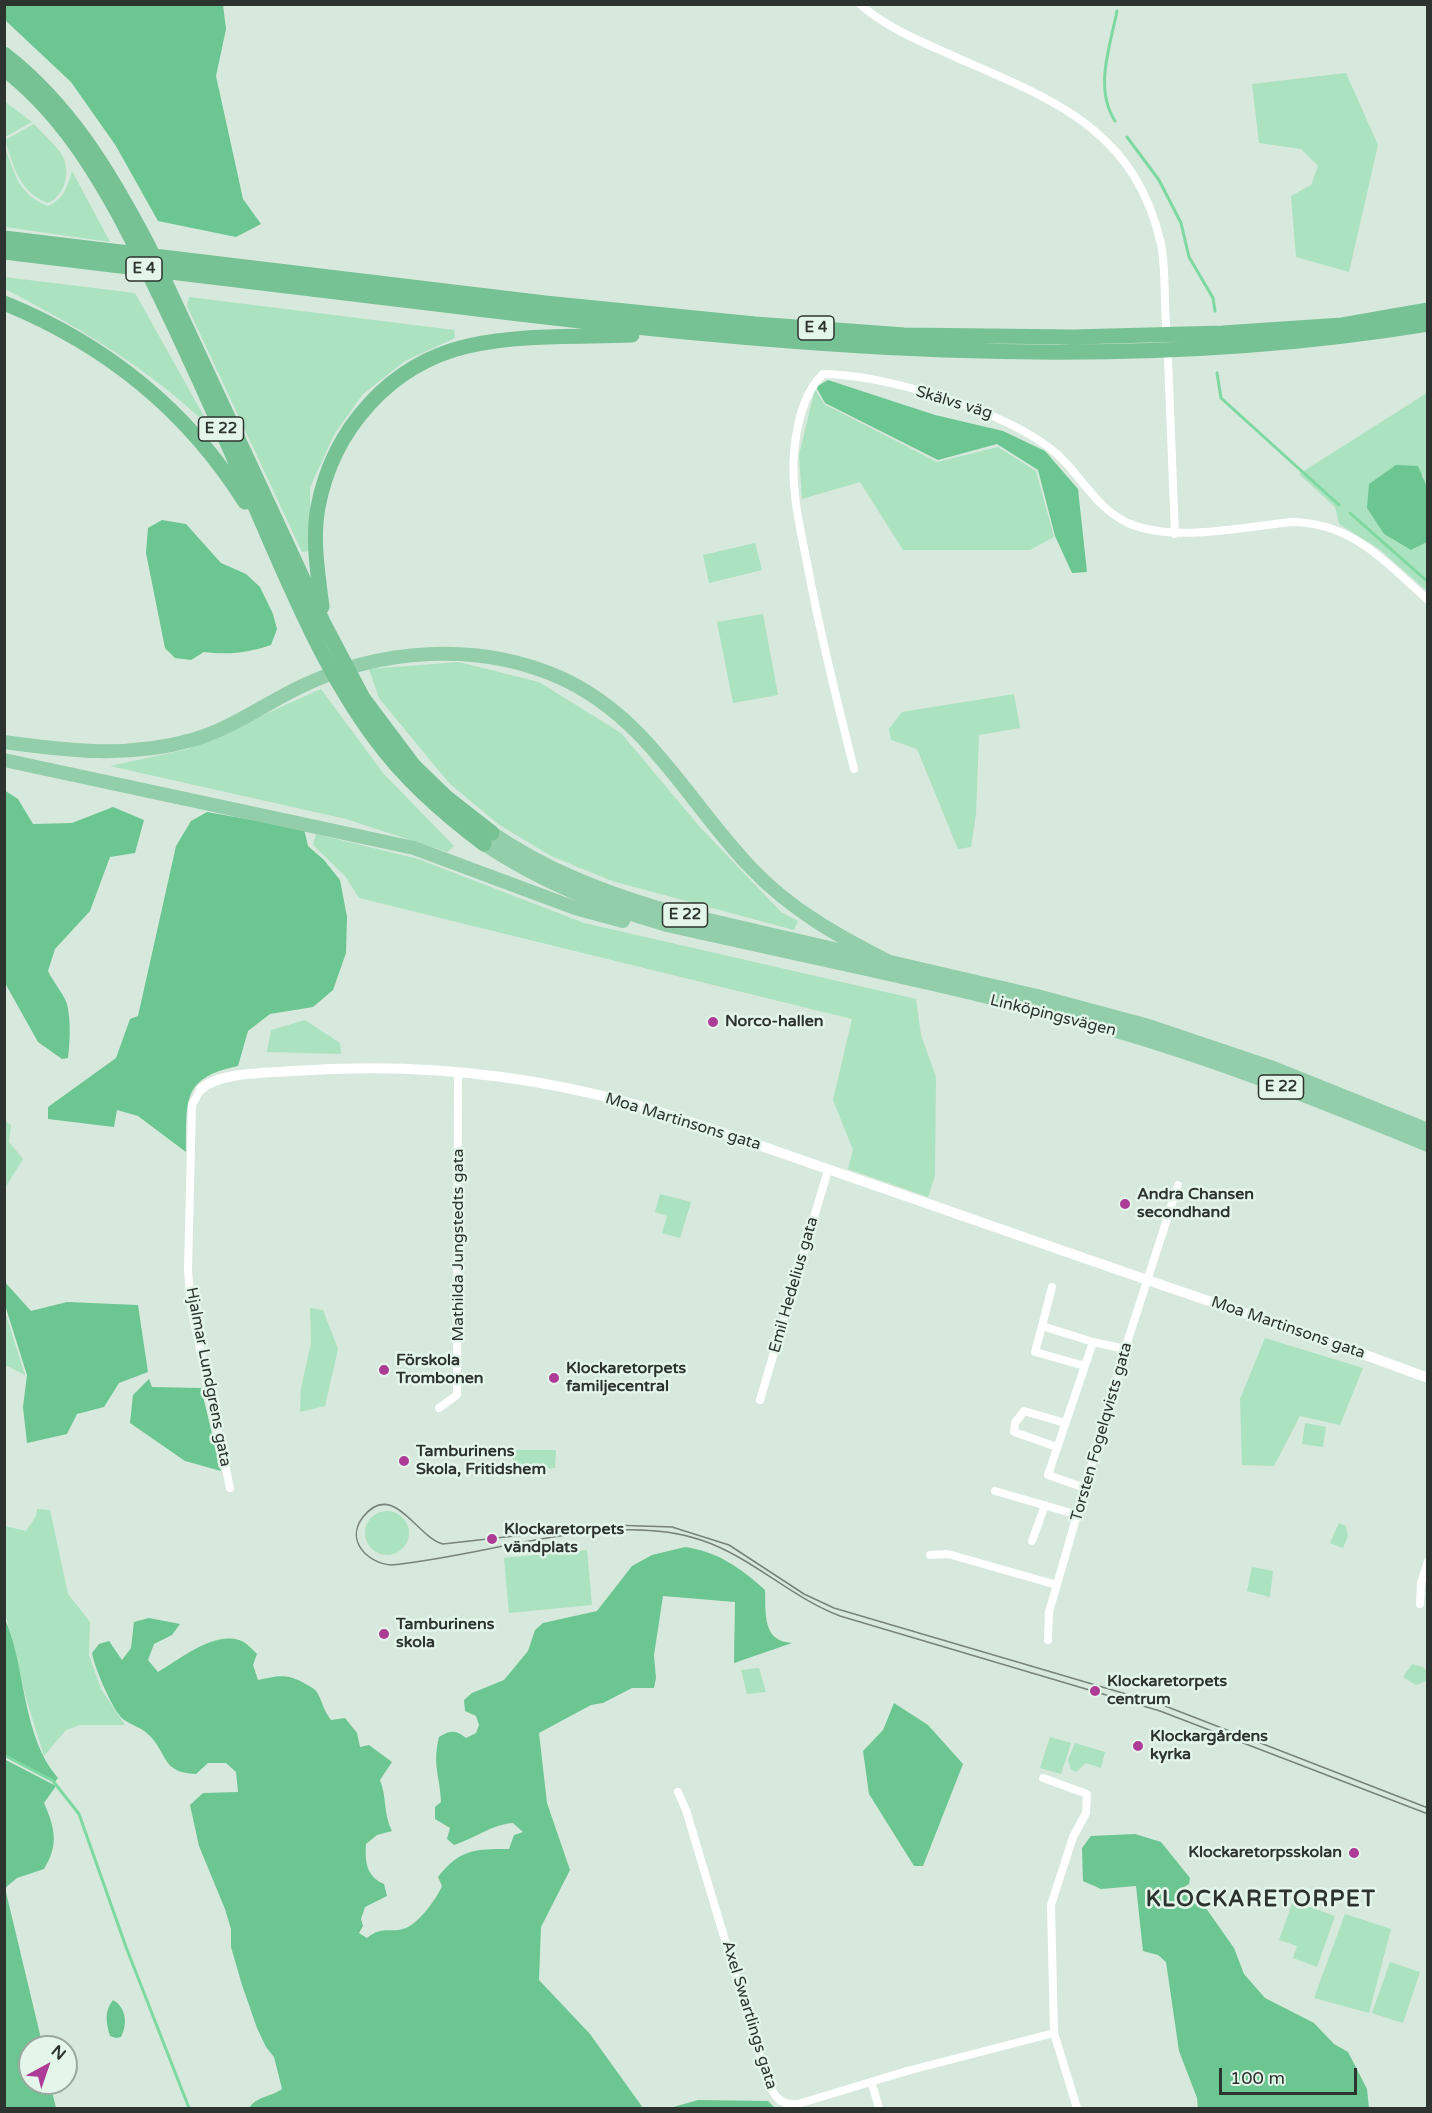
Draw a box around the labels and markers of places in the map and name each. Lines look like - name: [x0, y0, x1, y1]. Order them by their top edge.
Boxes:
- place label: Norco-hallen: [725, 1012, 823, 1032]
- marker: Norco-hallen: [706, 1015, 720, 1029]
- place label: Andra Chansen secondhand: [1137, 1185, 1254, 1223]
- marker: Andra Chansen secondhand: [1118, 1197, 1132, 1211]
- place label: Förskola Trombonen: [396, 1351, 483, 1389]
- place label: Klockaretorpets familjecentral: [566, 1359, 686, 1397]
- marker: Förskola Trombonen: [377, 1363, 391, 1377]
- marker: Klockaretorpets familjecentral: [547, 1371, 561, 1385]
- place label: Tamburinens Skola, Fritidshem: [416, 1442, 546, 1480]
- marker: Tamburinens Skola, Fritidshem: [397, 1454, 411, 1468]
- place label: Klockaretorpets vändplats: [504, 1520, 624, 1558]
- marker: Klockaretorpets vändplats: [485, 1532, 499, 1546]
- place label: Tamburinens skola: [396, 1615, 494, 1653]
- marker: Tamburinens skola: [377, 1627, 391, 1641]
- place label: Klockaretorpets centrum: [1107, 1672, 1227, 1710]
- marker: Klockaretorpets centrum: [1088, 1684, 1102, 1698]
- place label: Klockargårdens kyrka: [1150, 1727, 1268, 1765]
- marker: Klockargårdens kyrka: [1131, 1739, 1145, 1753]
- place label: Klockaretorpsskolan: [1188, 1843, 1342, 1863]
- marker: Klockaretorpsskolan: [1347, 1846, 1361, 1860]

